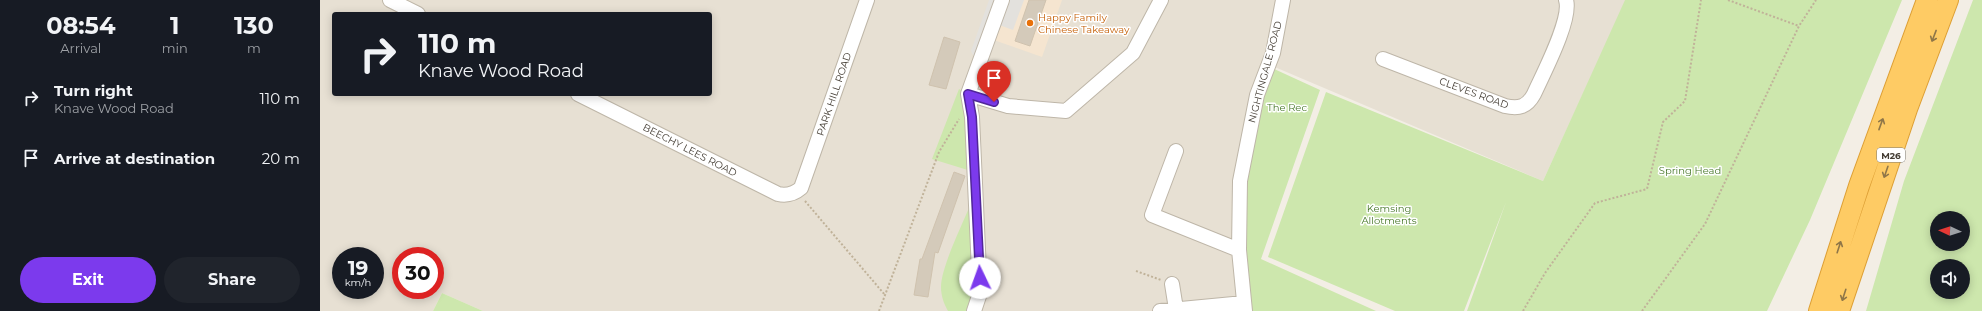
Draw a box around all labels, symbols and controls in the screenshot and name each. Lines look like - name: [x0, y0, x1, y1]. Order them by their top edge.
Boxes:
- text: 08:54: [46, 11, 115, 40]
- text: 1: [170, 11, 179, 40]
- text: 130: [234, 11, 274, 40]
- place label: Happy Family Chinese Takeaway: [1038, 11, 1130, 36]
- marker: Happy Family Chinese Takeaway: [1025, 18, 1035, 28]
- street label: NIGHTINGALE ROAD: [1245, 20, 1285, 124]
- text: 110 m: [418, 26, 496, 60]
- icon: right: [352, 28, 404, 80]
- one-way arrow: [1930, 30, 1938, 42]
- text: Arrival: [60, 40, 101, 56]
- text: min: [162, 40, 188, 56]
- text: m: [247, 40, 261, 56]
- street label: PARK HILL ROAD: [814, 51, 854, 137]
- text: Knave Wood Road: [418, 60, 584, 82]
- pin: [977, 61, 1011, 102]
- icon: arrive: [983, 67, 1005, 89]
- street label: CLEVES ROAD: [1438, 74, 1510, 112]
- text: Turn right: [54, 81, 133, 100]
- icon: right: [20, 87, 42, 109]
- text: 110 m: [259, 89, 300, 108]
- text: Knave Wood Road: [54, 100, 174, 116]
- park label: The Rec: [1267, 101, 1307, 114]
- one-way arrow: [1878, 119, 1886, 131]
- street label: BEECHY LEES ROAD: [641, 121, 739, 179]
- icon: arrive: [20, 147, 42, 169]
- road number: M26: [1877, 148, 1905, 162]
- text: Arrive at destination: [54, 149, 215, 168]
- text: 20 m: [262, 149, 300, 168]
- park label: Spring Head: [1659, 164, 1721, 177]
- one-way arrow: [1881, 166, 1889, 178]
- park label: Kemsing Allotments: [1361, 202, 1417, 227]
- north arrow: [1930, 211, 1970, 251]
- map controls: [1930, 211, 1970, 299]
- one-way arrow: [1836, 241, 1843, 254]
- speed limit sign: 30: [392, 247, 444, 299]
- text: 19: [348, 256, 368, 280]
- button: Exit: [20, 257, 156, 303]
- button: Share: [164, 257, 300, 303]
- position arrow: [959, 257, 1001, 299]
- button: sound: [1930, 259, 1970, 299]
- text: km/h: [345, 276, 371, 289]
- one-way arrow: [1840, 288, 1847, 301]

